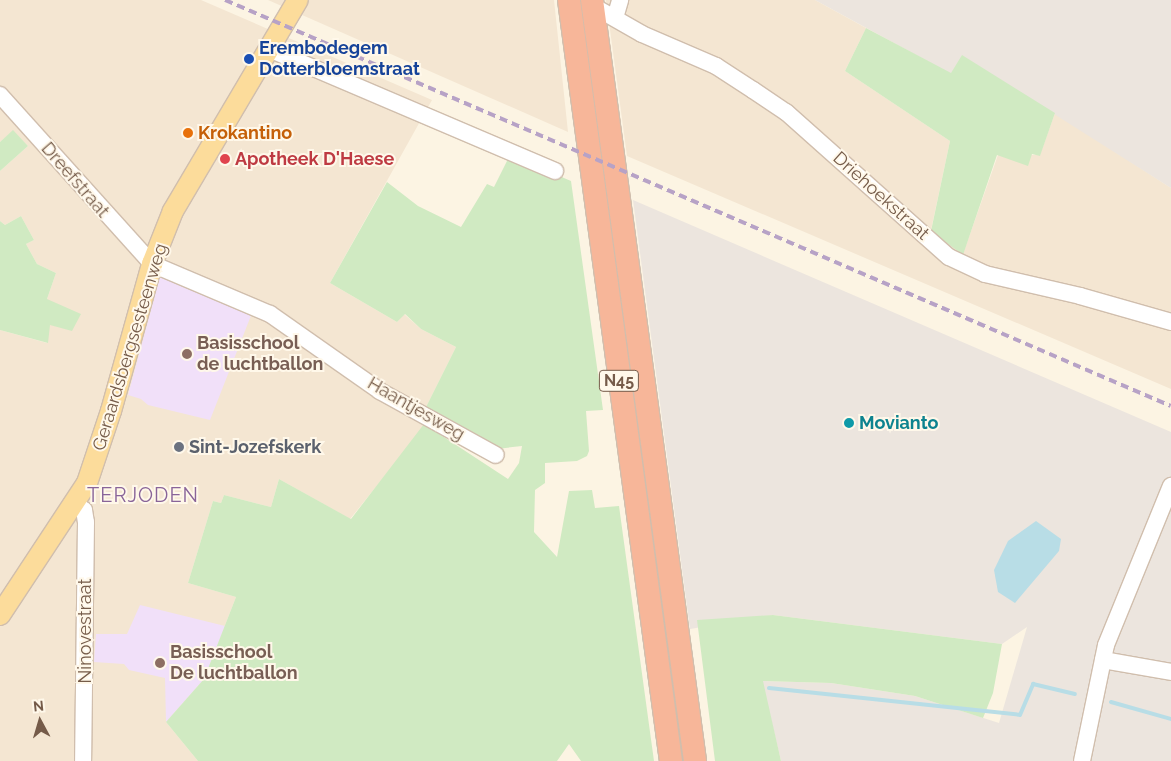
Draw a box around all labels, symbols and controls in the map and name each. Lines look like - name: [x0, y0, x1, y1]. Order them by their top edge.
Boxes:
- place label: Erembodegem Dotterbloemstraat: [259, 38, 420, 80]
- marker: Erembodegem Dotterbloemstraat: [243, 53, 255, 65]
- place label: Krokantino: [198, 122, 292, 144]
- marker: Krokantino: [182, 127, 194, 139]
- street label: Dreefstraat: [37, 138, 113, 222]
- street label: Driehoekstraat: [829, 147, 933, 245]
- place label: Apotheek D'Haese: [235, 148, 394, 170]
- marker: Apotheek D'Haese: [219, 153, 231, 165]
- street label: Geraardsbergsesteenweg: [88, 241, 172, 453]
- place label: Basisschool de luchtballon: [197, 333, 323, 376]
- marker: Basisschool de luchtballon: [181, 348, 193, 360]
- road number: N45: [598, 368, 640, 394]
- street label: Haantjesweg: [364, 373, 468, 445]
- place label: Movianto: [859, 412, 938, 434]
- marker: Movianto: [843, 417, 855, 429]
- place label: Sint-Jozefskerk: [189, 436, 321, 458]
- marker: Sint-Jozefskerk: [173, 441, 185, 453]
- district label: TERJODEN: [86, 483, 200, 507]
- street label: Ninovestraat: [74, 578, 96, 684]
- place label: Basisschool De luchtballon: [170, 642, 298, 684]
- marker: Basisschool De luchtballon: [154, 657, 166, 669]
- north arrow: [15, 696, 65, 746]
- text: N: [32, 698, 45, 715]

